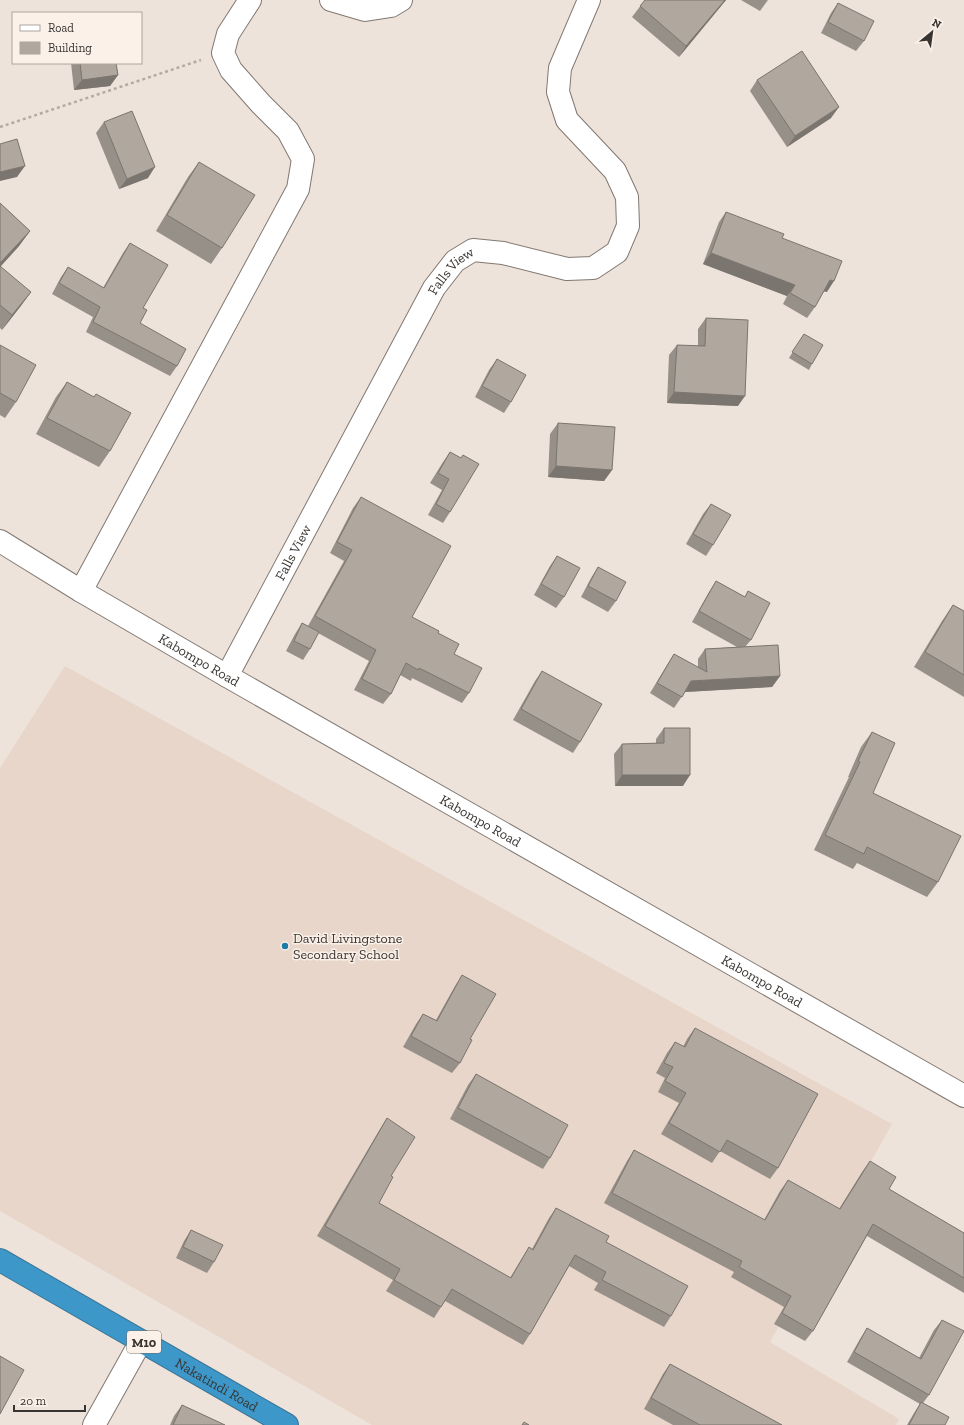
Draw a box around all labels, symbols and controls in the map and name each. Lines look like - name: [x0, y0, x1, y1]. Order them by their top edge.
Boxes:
- legend: [12, 12, 142, 64]
- north arrow: [912, 12, 952, 52]
- text: N: [930, 16, 944, 32]
- text: Road: [48, 21, 74, 35]
- text: Building: [48, 41, 92, 55]
- street label: Falls View: [424, 243, 477, 298]
- street label: Falls View: [272, 522, 315, 583]
- street label: Kabompo Road: [155, 630, 243, 691]
- street label: Kabompo Road: [437, 791, 524, 851]
- place label: David Livingstone Secondary School: [293, 930, 403, 963]
- marker: David Livingstone Secondary School: [280, 941, 290, 951]
- street label: Kabompo Road: [718, 952, 806, 1011]
- road number: M10: [127, 1331, 161, 1353]
- street label: Nakatindi Road: [172, 1355, 261, 1416]
- scale bar: [14, 1387, 85, 1413]
- text: 20 m: [20, 1394, 47, 1408]

